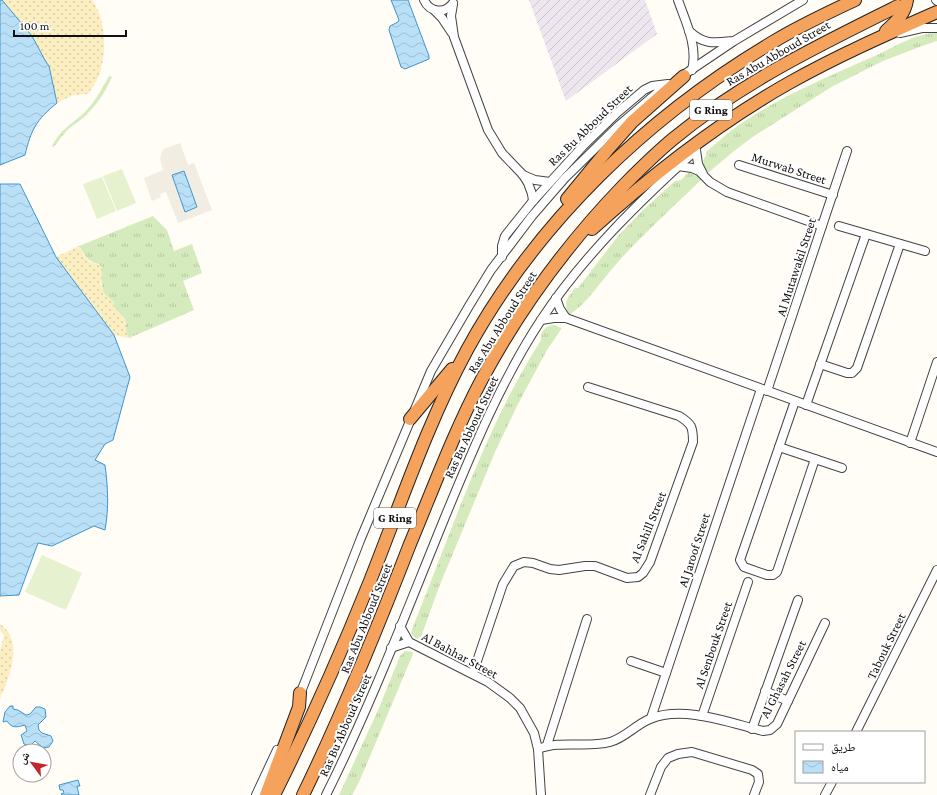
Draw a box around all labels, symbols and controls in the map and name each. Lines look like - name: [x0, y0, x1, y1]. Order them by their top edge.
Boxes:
- scale bar: [14, 12, 126, 38]
- street label: Ras Abu Abboud Street: [723, 17, 833, 89]
- text: 100 m: [20, 19, 50, 33]
- street label: Ras Bu Abboud Street: [545, 81, 636, 169]
- road number: G Ring: [690, 100, 732, 120]
- street label: Murwab Street: [750, 149, 829, 187]
- street label: Al Mutawakil Street: [773, 215, 819, 318]
- street label: Ras Abu Abboud Street: [464, 268, 540, 376]
- street label: Ras Bu Abboud Street: [441, 373, 502, 480]
- street label: Al Sahill Street: [627, 489, 669, 565]
- road number: G Ring: [374, 508, 416, 528]
- street label: Al Jaroof Street: [675, 510, 713, 589]
- street label: Ras Abu Abboud Street: [337, 560, 395, 675]
- street label: Al Senbouk Street: [691, 599, 735, 691]
- street label: Tabouk Street: [864, 610, 909, 682]
- street label: Al Bahhar Street: [419, 629, 501, 682]
- street label: Al Ghasah Street: [757, 637, 809, 720]
- street label: Ras Bu Abboud Street: [316, 671, 375, 779]
- legend: [795, 731, 925, 783]
- text: طريق: [831, 740, 856, 754]
- north arrow: [12, 743, 52, 783]
- text: ش: [15, 749, 34, 767]
- text: مياه: [831, 760, 849, 774]

